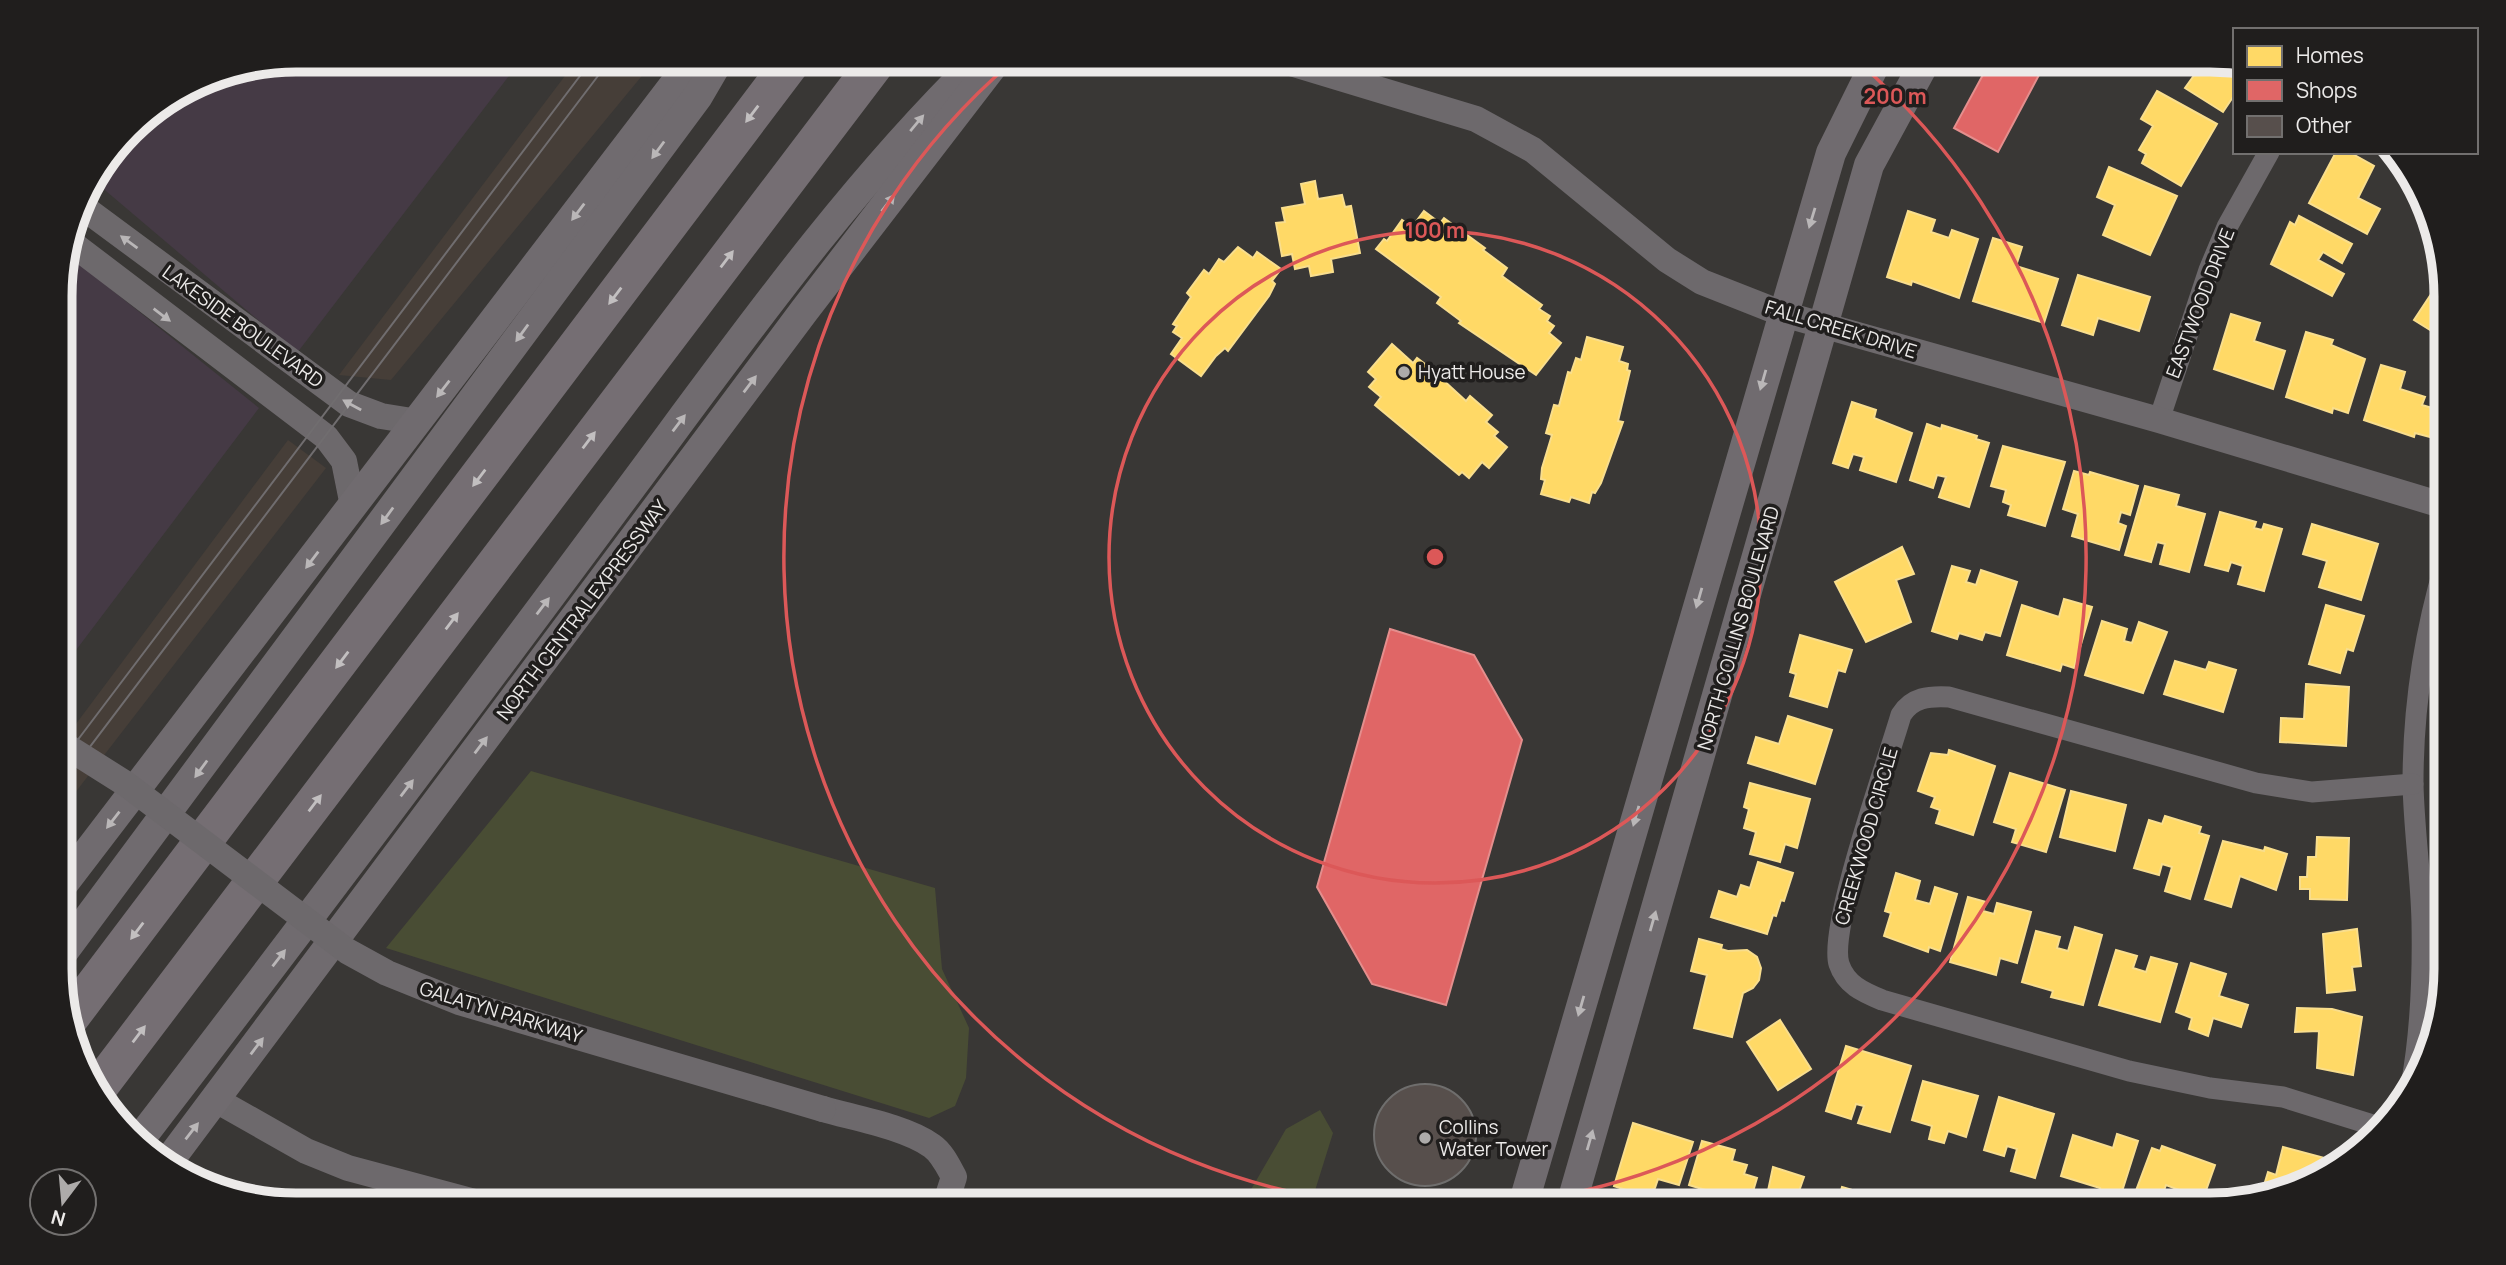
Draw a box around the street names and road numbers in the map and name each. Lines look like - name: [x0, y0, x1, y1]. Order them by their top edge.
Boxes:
- street label: EASTWOOD DRIVE: [2159, 224, 2241, 382]
- street label: LAKESIDE BOULEVARD: [157, 259, 329, 393]
- street label: FALL CREEK DRIVE: [1762, 294, 1920, 364]
- street label: NORTH CENTRAL EXPRESSWAY: [491, 494, 674, 725]
- street label: NORTH COLLINS BOULEVARD: [1691, 503, 1785, 753]
- street label: CREEKWOOD CIRCLE: [1828, 744, 1904, 928]
- street label: GALATYN PARKWAY: [417, 975, 586, 1049]

